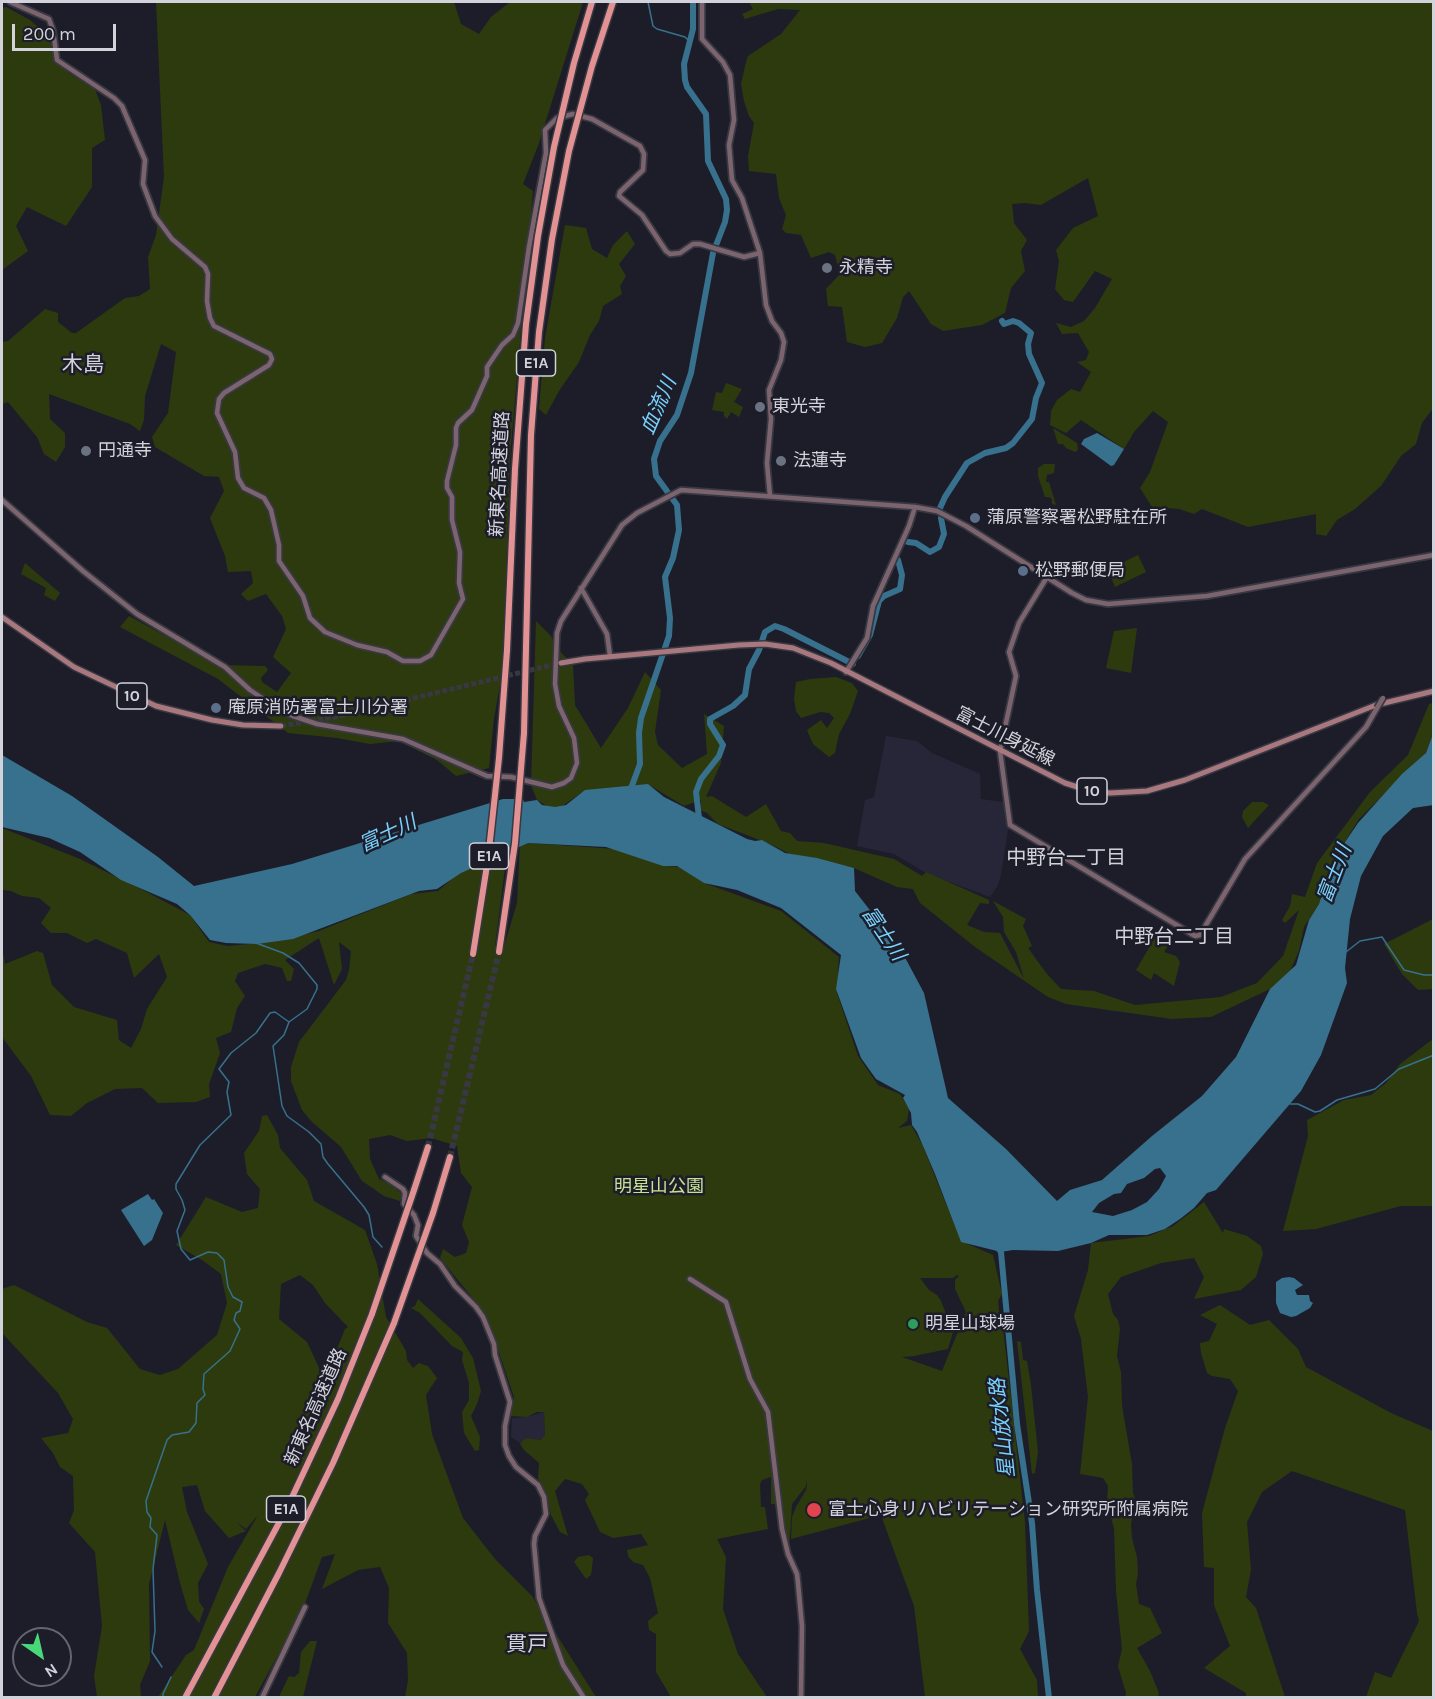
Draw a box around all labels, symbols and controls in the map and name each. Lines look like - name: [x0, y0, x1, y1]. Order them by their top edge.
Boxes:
- scale bar: [15, 12, 118, 50]
- text: 200 m: [23, 23, 76, 45]
- place label: 永精寺: [839, 257, 893, 279]
- marker: 永精寺: [820, 261, 834, 275]
- road number: E1A: [516, 350, 556, 376]
- district label: 木島: [62, 352, 104, 378]
- water label: 血流川: [636, 374, 682, 438]
- place label: 東光寺: [772, 396, 826, 418]
- marker: 東光寺: [753, 400, 767, 414]
- street label: 新東名高速道路: [486, 411, 514, 537]
- place label: 円通寺: [98, 440, 152, 462]
- marker: 円通寺: [79, 444, 93, 458]
- place label: 法蓮寺: [793, 450, 847, 472]
- marker: 法蓮寺: [774, 454, 788, 468]
- place label: 蒲原警察署松野駐在所: [987, 507, 1167, 529]
- marker: 蒲原警察署松野駐在所: [968, 511, 982, 525]
- place label: 松野郵便局: [1035, 560, 1125, 582]
- marker: 松野郵便局: [1016, 564, 1030, 578]
- road number: 10: [117, 683, 147, 709]
- place label: 庵原消防署富士川分署: [228, 697, 408, 719]
- marker: 庵原消防署富士川分署: [209, 701, 223, 715]
- street label: 富士川身延線: [952, 703, 1058, 771]
- road number: 10: [1077, 778, 1107, 804]
- water label: 富士川: [356, 810, 420, 858]
- water label: 富士川: [1313, 842, 1357, 906]
- road number: E1A: [470, 843, 508, 869]
- district label: 中野台一丁目: [1006, 846, 1126, 870]
- water label: 富士川: [856, 902, 910, 966]
- district label: 中野台二丁目: [1114, 925, 1234, 949]
- park label: 明星山公園: [614, 1176, 704, 1198]
- place label: 明星山球場: [925, 1313, 1015, 1335]
- marker: 明星山球場: [906, 1317, 920, 1331]
- street label: 新東名高速道路: [281, 1345, 351, 1469]
- water label: 星山放水路: [986, 1377, 1020, 1479]
- road number: E1A: [266, 1496, 306, 1522]
- place label: 富士心身リハビリテーション研究所附属病院: [828, 1499, 1188, 1521]
- marker: 富士心身リハビリテーション研究所附属病院: [805, 1501, 823, 1519]
- north arrow: [12, 1627, 72, 1687]
- district label: 貫戸: [506, 1632, 548, 1658]
- text: N: [41, 1660, 61, 1682]

